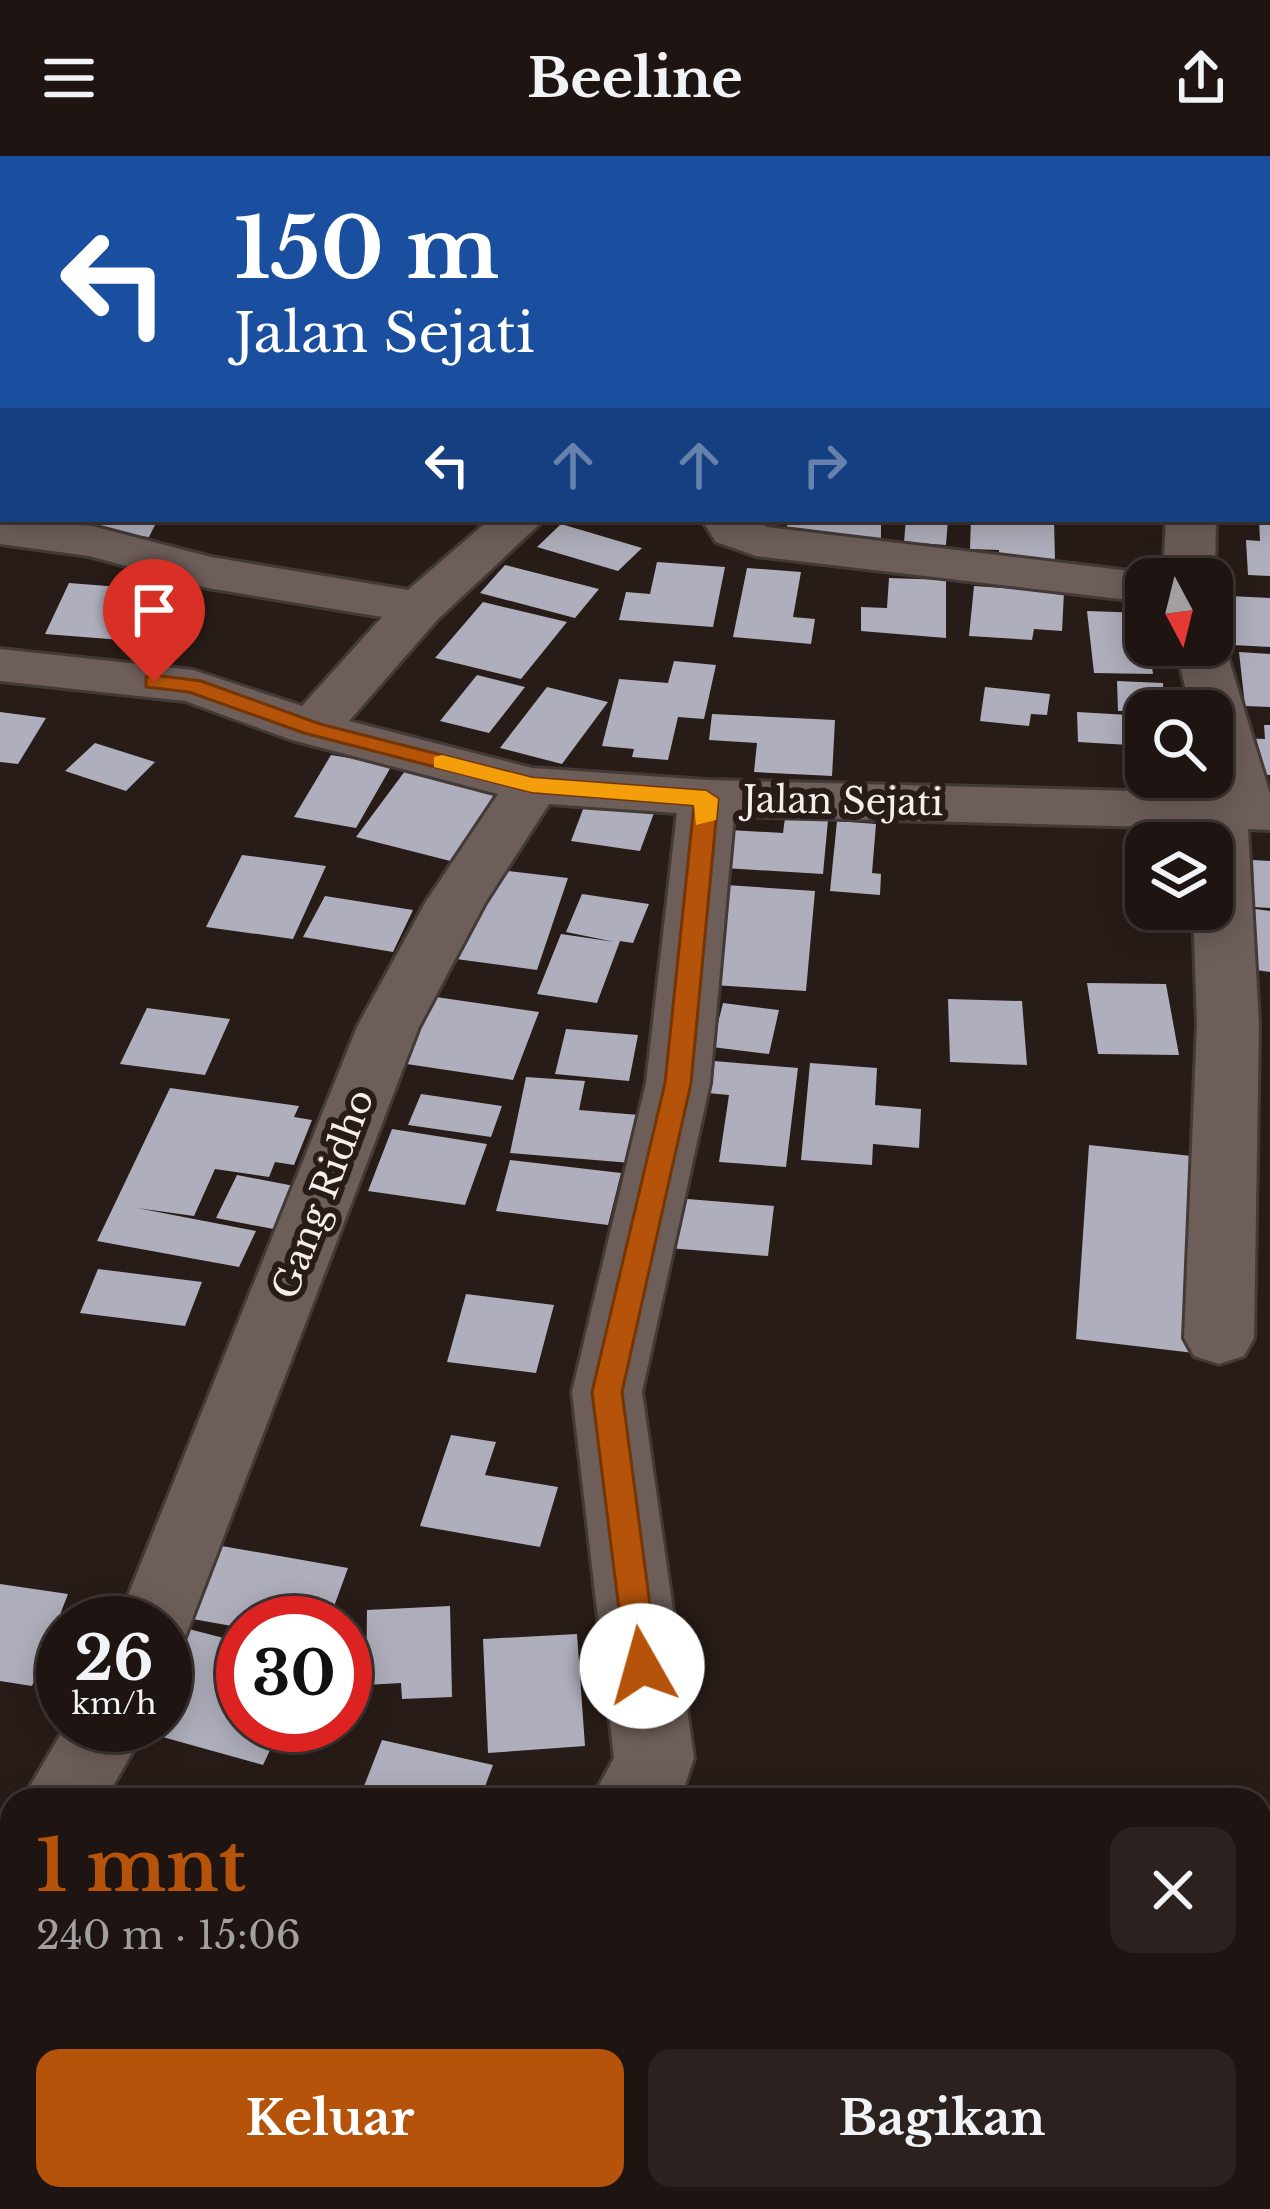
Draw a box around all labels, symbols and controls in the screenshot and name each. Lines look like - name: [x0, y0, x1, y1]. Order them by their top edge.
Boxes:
- icon: menu: [36, 45, 102, 111]
- text: Beeline: [527, 45, 743, 112]
- icon: share: [1168, 45, 1234, 111]
- text: 150 m: [234, 197, 499, 301]
- icon: left: [36, 204, 192, 360]
- text: Jalan Sejati: [234, 300, 535, 367]
- icon: left: [414, 432, 480, 498]
- icon: ahead: [540, 432, 606, 498]
- icon: ahead: [666, 432, 732, 498]
- icon: right: [792, 432, 858, 498]
- north arrow: [1125, 558, 1233, 666]
- map controls: [1125, 558, 1233, 930]
- pin: [103, 559, 205, 682]
- icon: arrive: [121, 577, 187, 643]
- button: search: [1125, 690, 1233, 798]
- street label: Jalan Sejati: [738, 777, 944, 825]
- button: layers: [1125, 822, 1233, 930]
- street label: Gang Ridho: [262, 1083, 384, 1305]
- speed limit sign: 30: [216, 1596, 372, 1752]
- position arrow: [579, 1603, 705, 1729]
- text: 26: [74, 1622, 154, 1696]
- text: km/h: [71, 1685, 157, 1722]
- text: 1 mnt: [36, 1821, 246, 1910]
- button: close: [1110, 1827, 1236, 1953]
- text: 240 m · 15:06: [36, 1911, 301, 1960]
- button: Keluar: [36, 2049, 624, 2187]
- button: Bagikan: [648, 2049, 1236, 2187]

